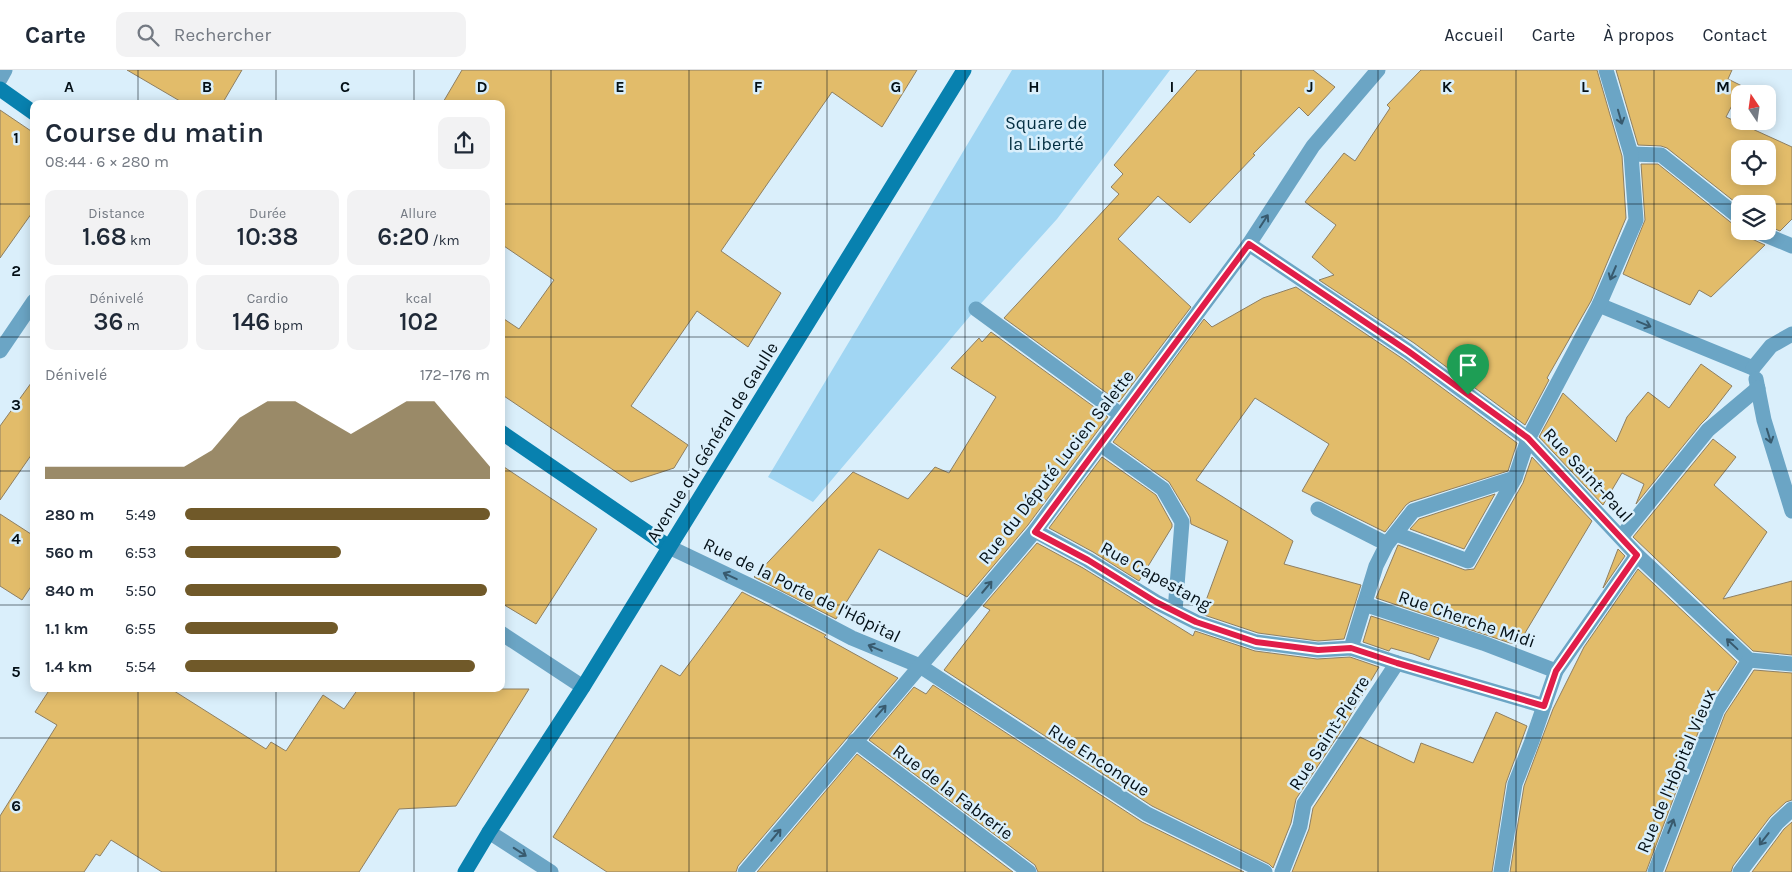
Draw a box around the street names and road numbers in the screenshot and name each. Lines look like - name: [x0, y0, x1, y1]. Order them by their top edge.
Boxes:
- street label: Avenue du Général de Gaulle: [641, 338, 783, 546]
- street label: Rue du Député Lucien Salette: [973, 366, 1139, 568]
- street label: Rue Saint-Paul: [1539, 423, 1637, 527]
- street label: Rue de la Porte de l'Hôpital: [700, 533, 904, 647]
- street label: Rue Capestang: [1097, 536, 1215, 616]
- street label: Rue Cherche Midi: [1396, 585, 1538, 653]
- street label: Rue Saint-Pierre: [1284, 672, 1374, 794]
- street label: Rue de l'Hôpital Vieux: [1632, 686, 1720, 856]
- street label: Rue Enconque: [1044, 719, 1154, 801]
- street label: Rue de la Fabrerie: [888, 739, 1018, 845]

